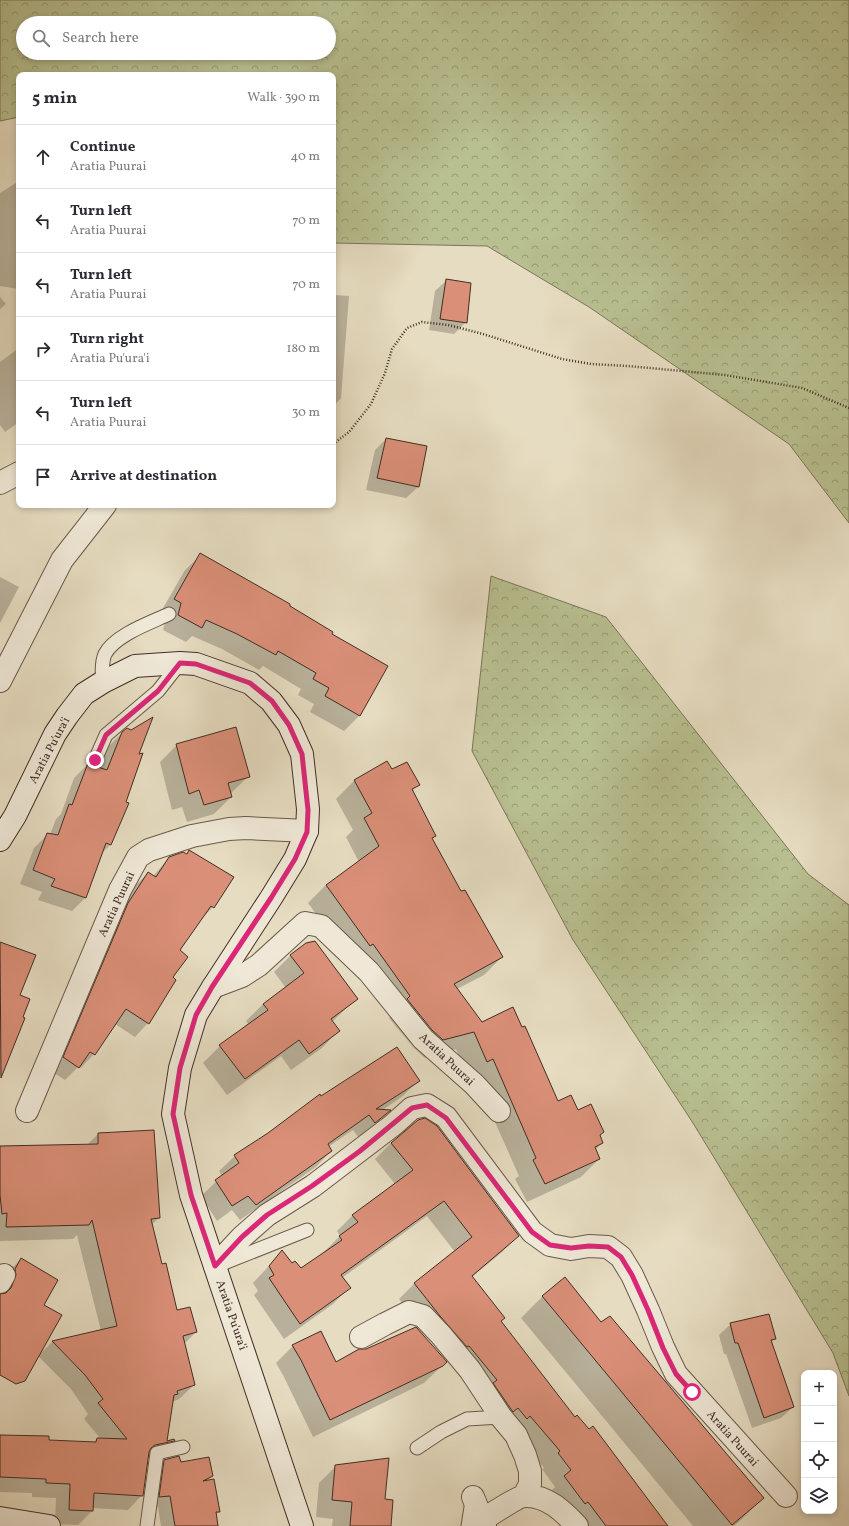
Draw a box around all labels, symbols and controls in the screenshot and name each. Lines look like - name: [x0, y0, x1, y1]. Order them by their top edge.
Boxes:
- search box: [16, 16, 336, 60]
- icon: search: [30, 27, 52, 49]
- text: Search here: [62, 28, 139, 49]
- text: 5 min: [32, 87, 77, 110]
- text: Walk · 390 m: [247, 89, 320, 107]
- text: Continue: [70, 137, 135, 158]
- icon: ahead: [32, 146, 54, 168]
- text: 40 m: [291, 148, 320, 166]
- text: Aratia Puurai: [70, 158, 146, 176]
- text: Turn left: [70, 201, 132, 222]
- icon: left: [32, 210, 54, 232]
- text: 70 m: [292, 212, 320, 230]
- text: Aratia Puurai: [70, 222, 146, 240]
- text: Turn left: [70, 265, 132, 286]
- icon: left: [32, 274, 54, 296]
- text: 70 m: [292, 276, 320, 294]
- text: Aratia Puurai: [70, 286, 146, 304]
- text: Turn right: [70, 329, 144, 350]
- icon: right: [32, 338, 54, 360]
- text: 180 m: [286, 340, 320, 358]
- text: Aratia Pu'ura'i: [70, 350, 150, 368]
- text: Turn left: [70, 393, 132, 414]
- icon: left: [32, 402, 54, 424]
- text: 30 m: [292, 404, 320, 422]
- text: Aratia Puurai: [70, 414, 146, 432]
- icon: arrive: [32, 466, 54, 488]
- text: Arrive at destination: [70, 466, 217, 487]
- street label: Aratia Pu'ura'i: [26, 714, 74, 787]
- route end: [86, 751, 104, 769]
- street label: Aratia Puurai: [95, 869, 139, 940]
- street label: Aratia Puurai: [415, 1030, 478, 1090]
- street label: Aratia Pu'ura'i: [212, 1278, 251, 1353]
- map controls: [801, 1370, 837, 1514]
- button: +: [801, 1370, 837, 1406]
- route start: [683, 1383, 701, 1401]
- button: −: [801, 1406, 837, 1442]
- street label: Aratia Puurai: [703, 1407, 762, 1471]
- button: locate: [801, 1442, 837, 1478]
- button: layers: [801, 1478, 837, 1514]

